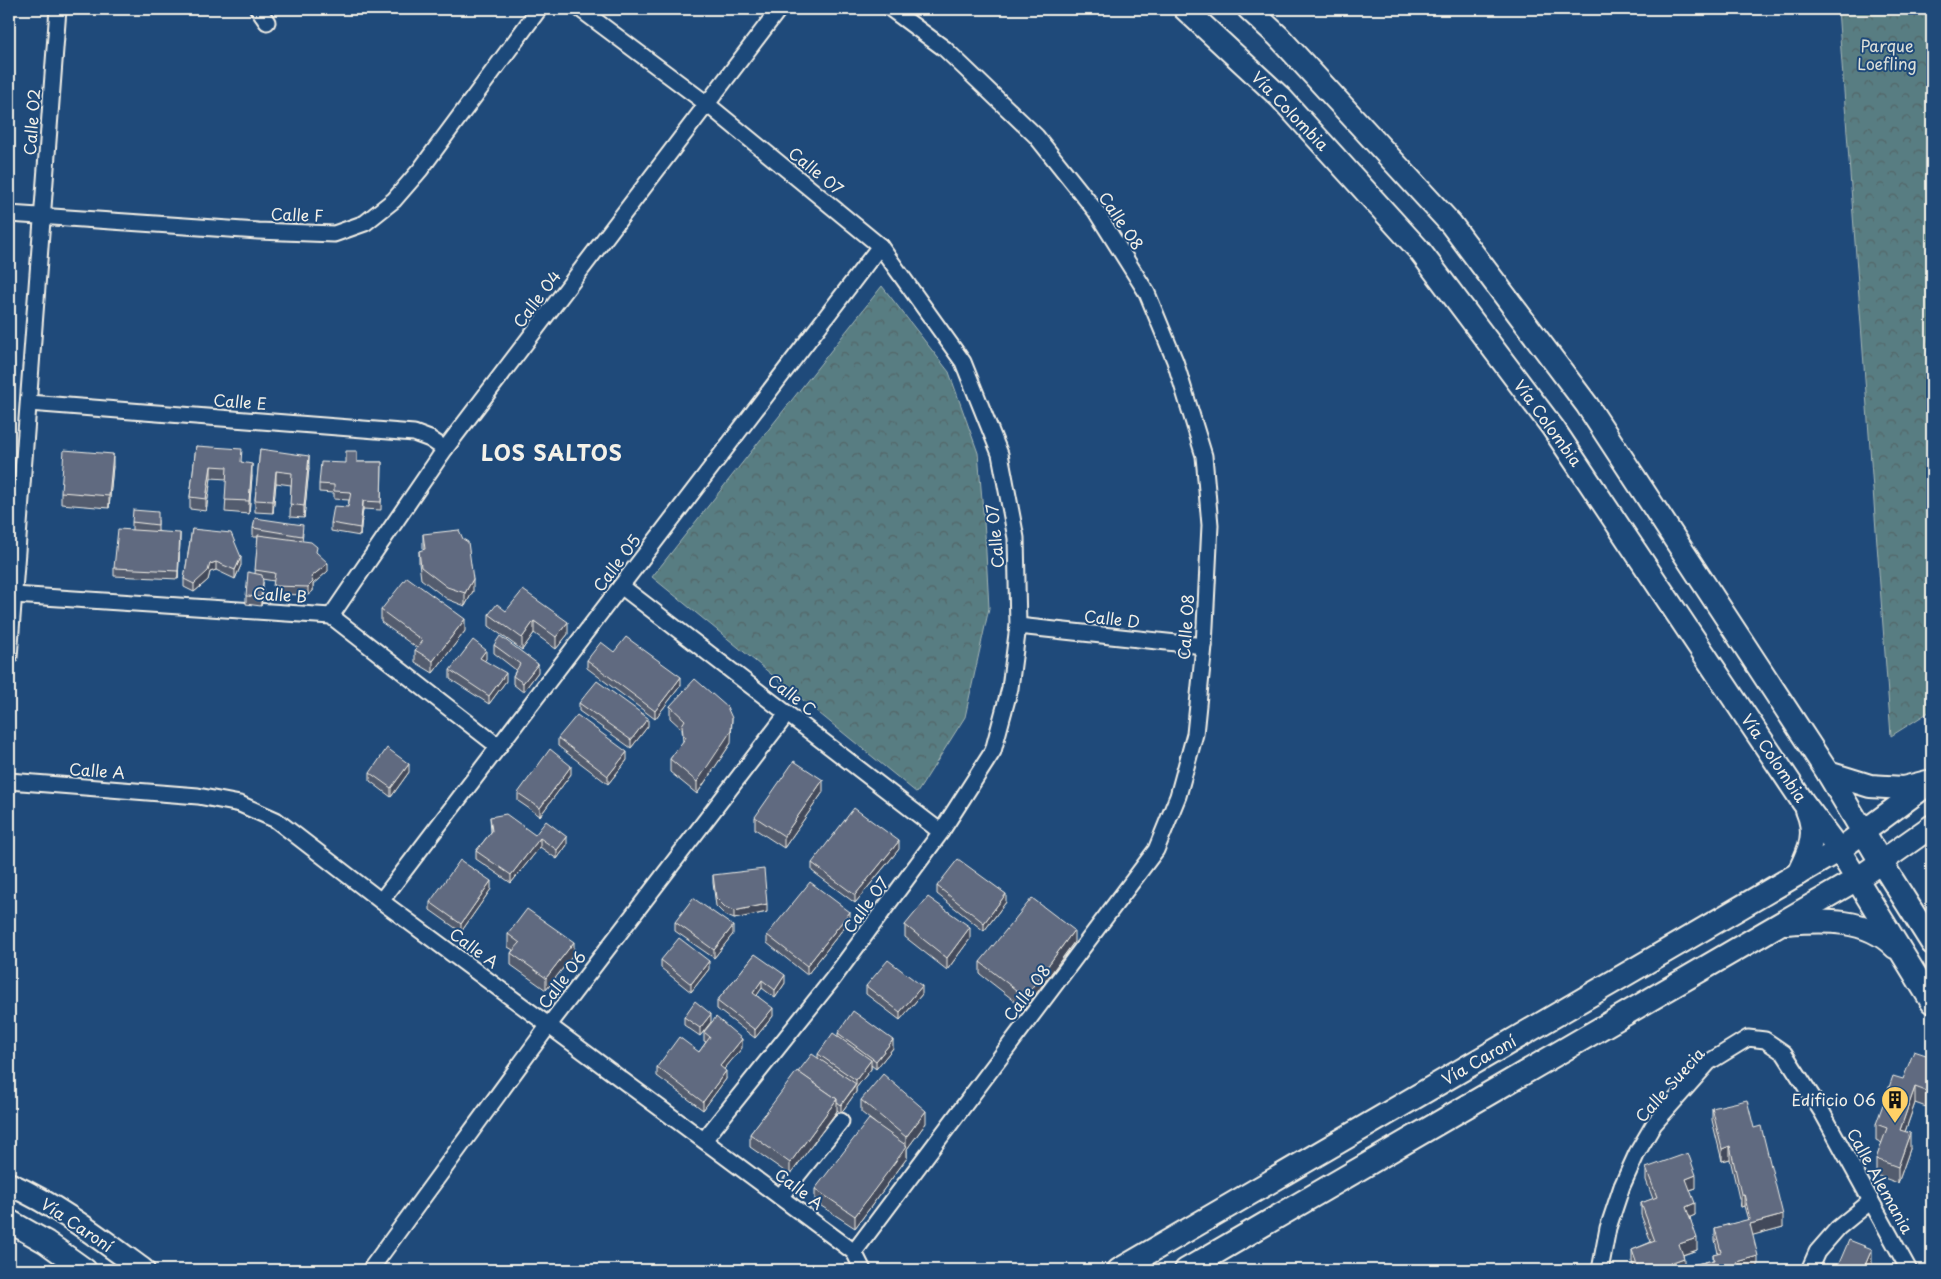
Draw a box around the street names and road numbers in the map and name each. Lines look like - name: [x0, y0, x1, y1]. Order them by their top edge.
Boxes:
- street label: Vía Colombia: [1247, 65, 1335, 156]
- street label: Calle 02: [17, 88, 45, 156]
- street label: Calle 07: [784, 141, 849, 200]
- street label: Calle 08: [1093, 186, 1150, 254]
- street label: Calle F: [270, 201, 324, 227]
- street label: Calle 04: [507, 265, 566, 332]
- street label: Vía Colombia: [1509, 374, 1589, 471]
- street label: Calle E: [213, 387, 268, 415]
- street label: Calle 07: [979, 503, 1009, 570]
- street label: Calle 05: [587, 529, 646, 596]
- street label: Calle B: [252, 580, 308, 608]
- street label: Calle 08: [1171, 593, 1199, 661]
- street label: Calle D: [1083, 603, 1141, 633]
- street label: Calle C: [763, 668, 822, 721]
- street label: Vía Colombia: [1736, 708, 1814, 807]
- street label: Calle A: [68, 756, 126, 784]
- street label: Calle 07: [836, 871, 894, 938]
- street label: Calle A: [445, 921, 504, 973]
- street label: Calle 06: [531, 945, 591, 1013]
- street label: Calle 08: [997, 959, 1056, 1026]
- street label: Vía Caroní: [1437, 1028, 1521, 1090]
- street label: Calle Suecia: [1629, 1041, 1710, 1127]
- street label: Calle Alemania: [1842, 1123, 1920, 1238]
- street label: Calle A: [770, 1162, 829, 1215]
- street label: Vía Caroní: [37, 1191, 119, 1257]

